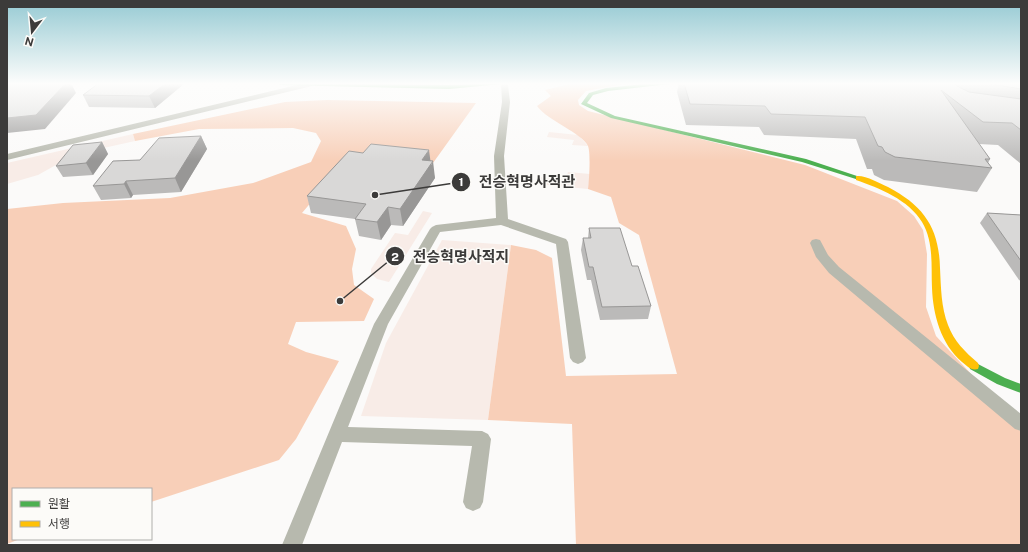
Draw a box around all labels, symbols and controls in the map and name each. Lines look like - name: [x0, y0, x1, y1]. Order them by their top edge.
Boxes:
- north arrow: [12, 12, 52, 52]
- text: N: [23, 35, 35, 49]
- callout: 전승혁명사적관: [451, 169, 583, 196]
- text: 전승혁명사적관: [479, 173, 575, 190]
- text: 1: [458, 175, 464, 189]
- callout: 전승혁명사적지: [385, 243, 517, 270]
- text: 전승혁명사적지: [413, 248, 509, 265]
- text: 2: [391, 250, 399, 264]
- legend: [12, 488, 152, 540]
- text: 원활: [48, 497, 70, 511]
- text: 서행: [48, 517, 70, 531]

